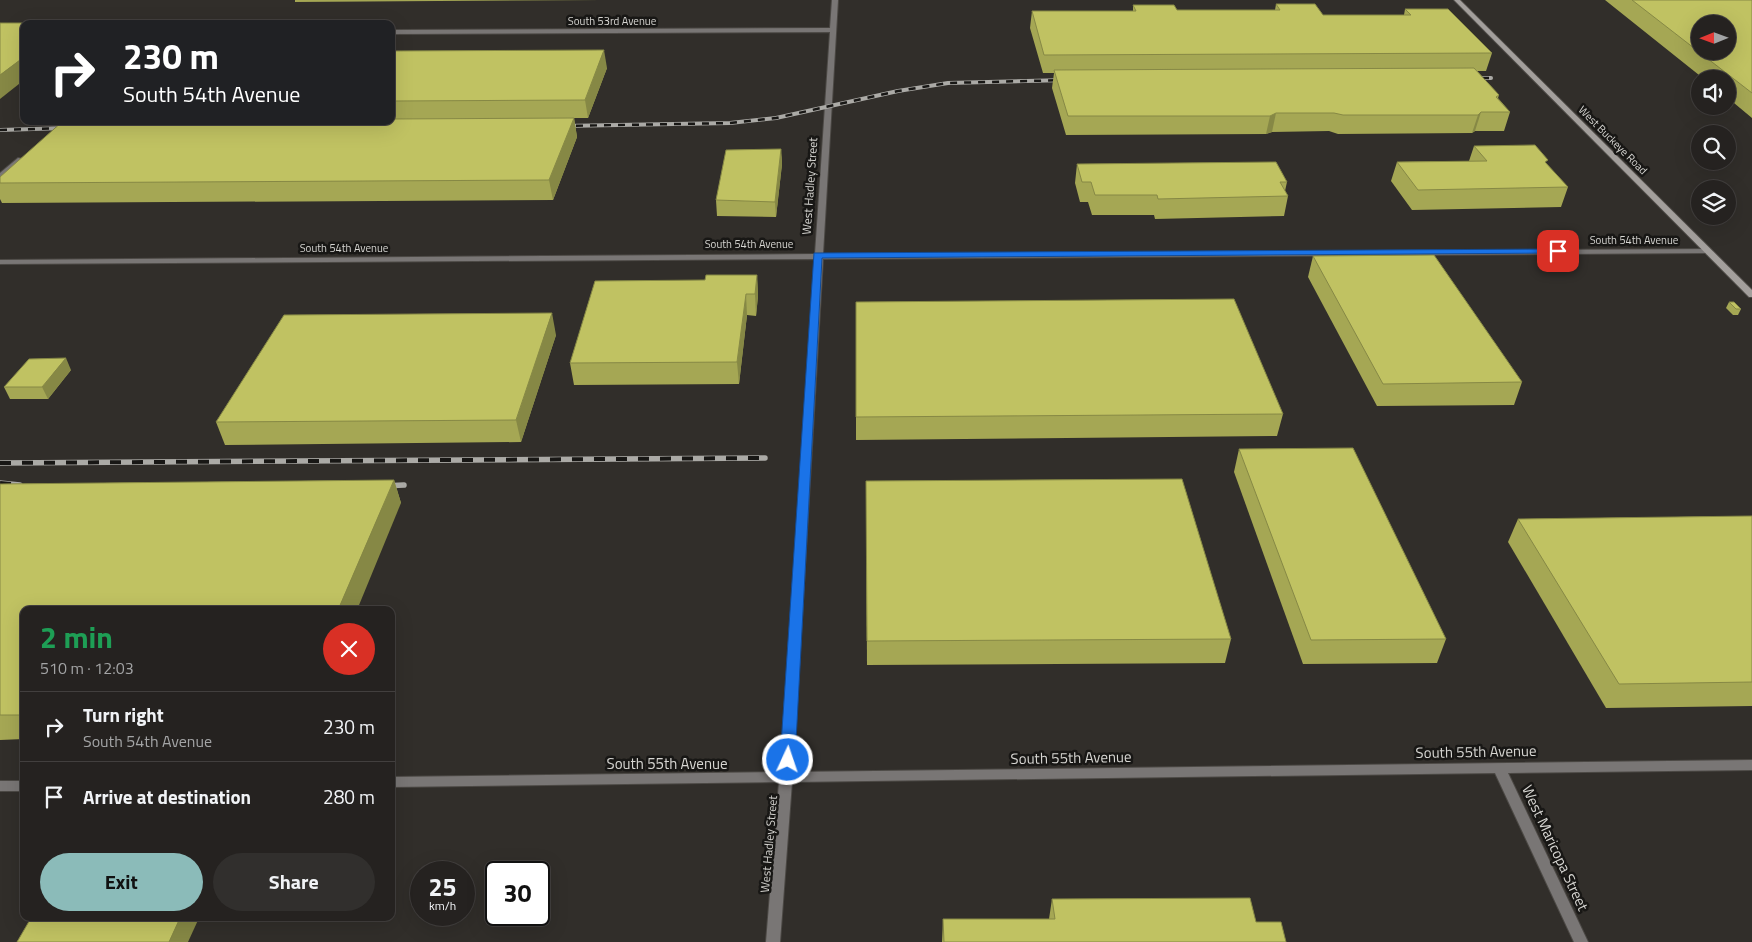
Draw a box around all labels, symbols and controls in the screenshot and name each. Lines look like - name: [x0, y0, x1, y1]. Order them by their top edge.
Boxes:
- street label: South 53rd Avenue: [568, 13, 657, 29]
- north arrow: [1691, 15, 1736, 60]
- map controls: [1691, 15, 1736, 225]
- text: 230 m: [123, 29, 219, 83]
- icon: right: [40, 40, 105, 105]
- button: sound: [1691, 70, 1736, 115]
- text: South 54th Avenue: [123, 77, 300, 111]
- street label: West Buckeye Road: [1575, 102, 1651, 178]
- button: search: [1691, 125, 1736, 170]
- street label: West Hadley Street: [797, 136, 822, 235]
- button: layers: [1691, 180, 1736, 225]
- pin: [1537, 230, 1579, 272]
- street label: South 54th Avenue: [1590, 232, 1679, 248]
- street label: South 54th Avenue: [705, 236, 794, 252]
- icon: arrive: [1544, 237, 1572, 265]
- street label: South 54th Avenue: [300, 240, 389, 256]
- text: 2 min: [40, 614, 113, 660]
- button: close: [323, 623, 375, 675]
- text: 510 m · 12:03: [40, 656, 134, 680]
- text: Turn right: [83, 700, 164, 729]
- text: 230 m: [323, 712, 375, 741]
- icon: right: [40, 713, 68, 741]
- text: South 54th Avenue: [83, 729, 212, 753]
- position arrow: [761, 733, 813, 785]
- street label: South 55th Avenue: [1415, 739, 1537, 764]
- street label: South 55th Avenue: [1010, 745, 1132, 770]
- street label: South 55th Avenue: [607, 752, 727, 775]
- street label: West Maricopa Street: [1516, 781, 1595, 915]
- text: Arrive at destination: [83, 782, 251, 811]
- text: 280 m: [323, 782, 375, 811]
- icon: arrive: [40, 783, 68, 811]
- street label: West Hadley Street: [755, 794, 782, 893]
- button: Exit: [40, 853, 203, 911]
- button: Share: [213, 853, 375, 911]
- speed limit sign: 30: [485, 861, 550, 926]
- text: 25: [428, 868, 457, 906]
- text: km/h: [429, 896, 456, 915]

